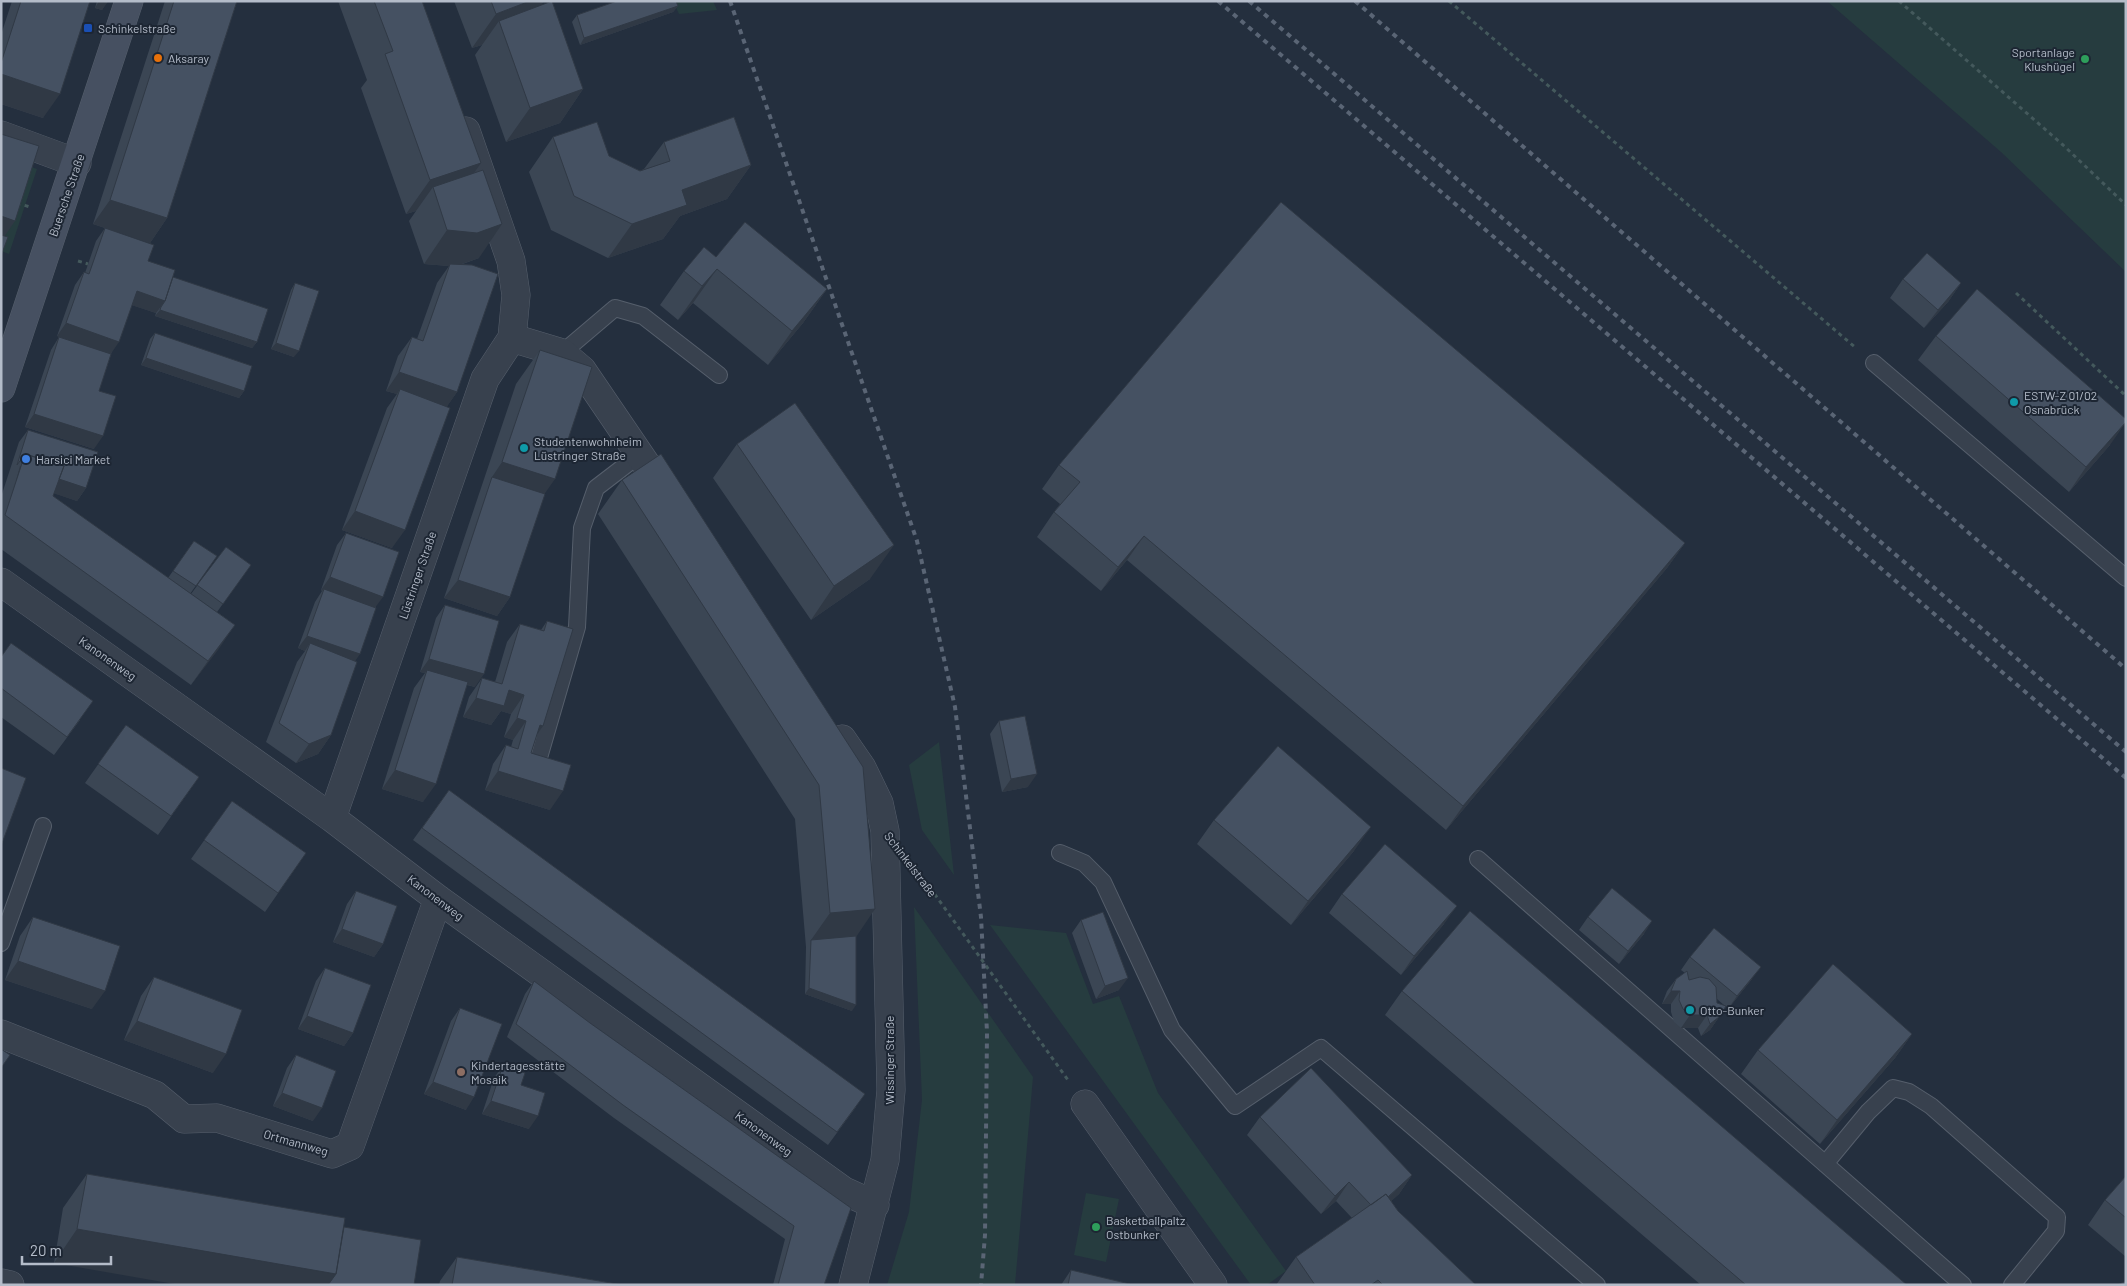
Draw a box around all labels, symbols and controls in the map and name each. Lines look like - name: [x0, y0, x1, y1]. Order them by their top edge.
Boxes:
- place label: Schinkelstraße: [98, 21, 176, 35]
- marker: Schinkelstraße: [82, 22, 94, 34]
- place label: Sportanlage Klushügel: [2012, 45, 2075, 73]
- place label: Aksaray: [168, 51, 210, 65]
- marker: Aksaray: [152, 52, 164, 64]
- marker: Sportanlage Klushügel: [2079, 53, 2091, 65]
- street label: Buersche Straße: [45, 152, 87, 238]
- place label: ESTW-Z 01/02 Osnabrück: [2024, 388, 2097, 416]
- marker: ESTW-Z 01/02 Osnabrück: [2008, 396, 2020, 408]
- place label: Studentenwohnheim Lüstringer Straße: [534, 434, 642, 462]
- marker: Studentenwohnheim Lüstringer Straße: [518, 442, 530, 454]
- place label: Harsici Market: [36, 452, 110, 466]
- marker: Harsici Market: [20, 453, 32, 465]
- street label: Lüstringer Straße: [395, 529, 439, 621]
- street label: Kanonenweg: [77, 633, 139, 683]
- street label: Schinkelstraße: [882, 829, 940, 899]
- street label: Kanonenweg: [405, 871, 467, 923]
- place label: Otto-Bunker: [1700, 1003, 1765, 1017]
- marker: Otto-Bunker: [1684, 1004, 1696, 1016]
- street label: Wissinger Straße: [882, 1015, 896, 1105]
- place label: Kindertagesstätte Mosaik: [471, 1058, 565, 1086]
- marker: Kindertagesstätte Mosaik: [455, 1066, 467, 1078]
- street label: Kanonenweg: [733, 1108, 795, 1158]
- street label: Ortmannweg: [262, 1126, 330, 1158]
- place label: Basketballpaltz Ostbunker: [1106, 1213, 1185, 1241]
- marker: Basketballpaltz Ostbunker: [1090, 1221, 1102, 1233]
- scale bar: [22, 1234, 111, 1266]
- text: 20 m: [30, 1241, 62, 1259]

